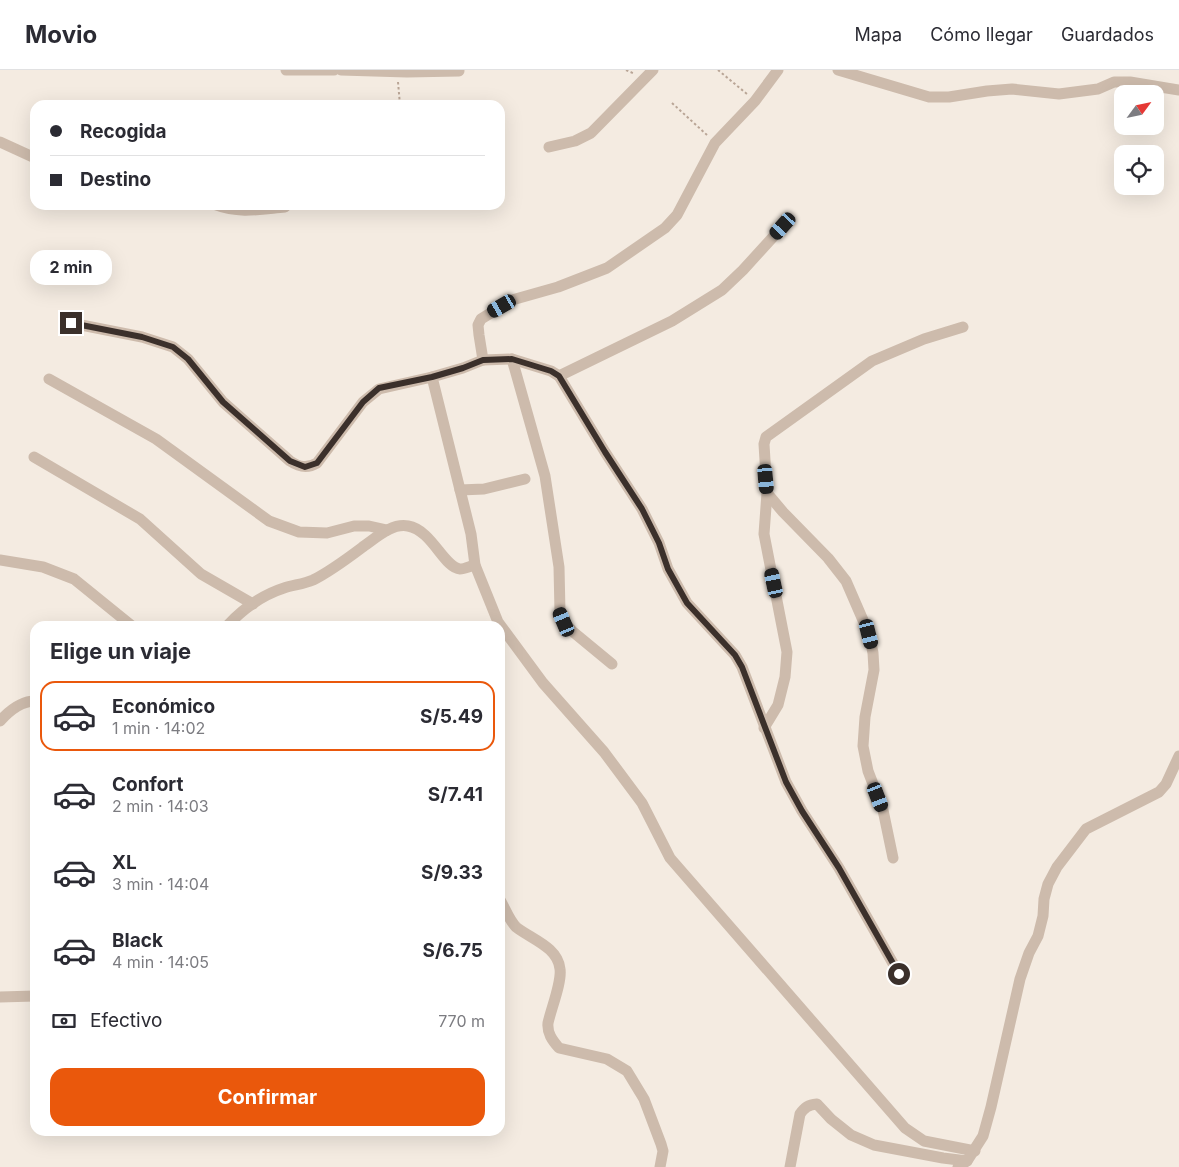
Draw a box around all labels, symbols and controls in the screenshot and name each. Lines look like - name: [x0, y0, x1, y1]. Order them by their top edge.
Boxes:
- text: Movio: [25, 20, 97, 49]
- text: Mapa: [855, 24, 902, 45]
- text: Cómo llegar: [930, 24, 1033, 45]
- text: Guardados: [1061, 24, 1154, 45]
- north arrow: [1114, 85, 1164, 135]
- map controls: [1114, 85, 1164, 195]
- text: Recogida: [80, 120, 167, 143]
- button: locate: [1114, 145, 1164, 195]
- text: Destino: [80, 168, 151, 191]
- car: [767, 210, 798, 242]
- callout: 2 min: [30, 250, 112, 286]
- text: 2 min: [50, 257, 92, 277]
- car: [485, 292, 518, 320]
- route end: [60, 312, 82, 334]
- car: [757, 463, 774, 495]
- car: [763, 567, 784, 599]
- car: [551, 605, 576, 639]
- car: [858, 618, 879, 650]
- text: Elige un viaje: [50, 638, 191, 664]
- icon: car: [52, 694, 97, 739]
- text: Económico: [112, 695, 215, 718]
- text: S/5.49: [420, 705, 483, 728]
- text: 1 min · 14:02: [112, 718, 205, 738]
- icon: car: [52, 772, 97, 817]
- text: Confort: [112, 773, 183, 796]
- car: [865, 780, 890, 814]
- text: S/7.41: [428, 783, 483, 806]
- text: 2 min · 14:03: [112, 796, 209, 816]
- icon: car: [52, 850, 97, 895]
- text: XL: [112, 851, 137, 874]
- text: S/9.33: [421, 861, 483, 884]
- text: 3 min · 14:04: [112, 874, 209, 894]
- icon: car: [52, 928, 97, 973]
- text: Black: [112, 929, 163, 952]
- text: S/6.75: [423, 939, 483, 962]
- text: 4 min · 14:05: [112, 952, 209, 972]
- route start: [888, 963, 910, 985]
- icon: cash: [50, 1007, 78, 1035]
- text: Efectivo: [90, 1009, 162, 1032]
- text: 770 m: [438, 1011, 485, 1031]
- button: Confirmar: [50, 1068, 485, 1126]

